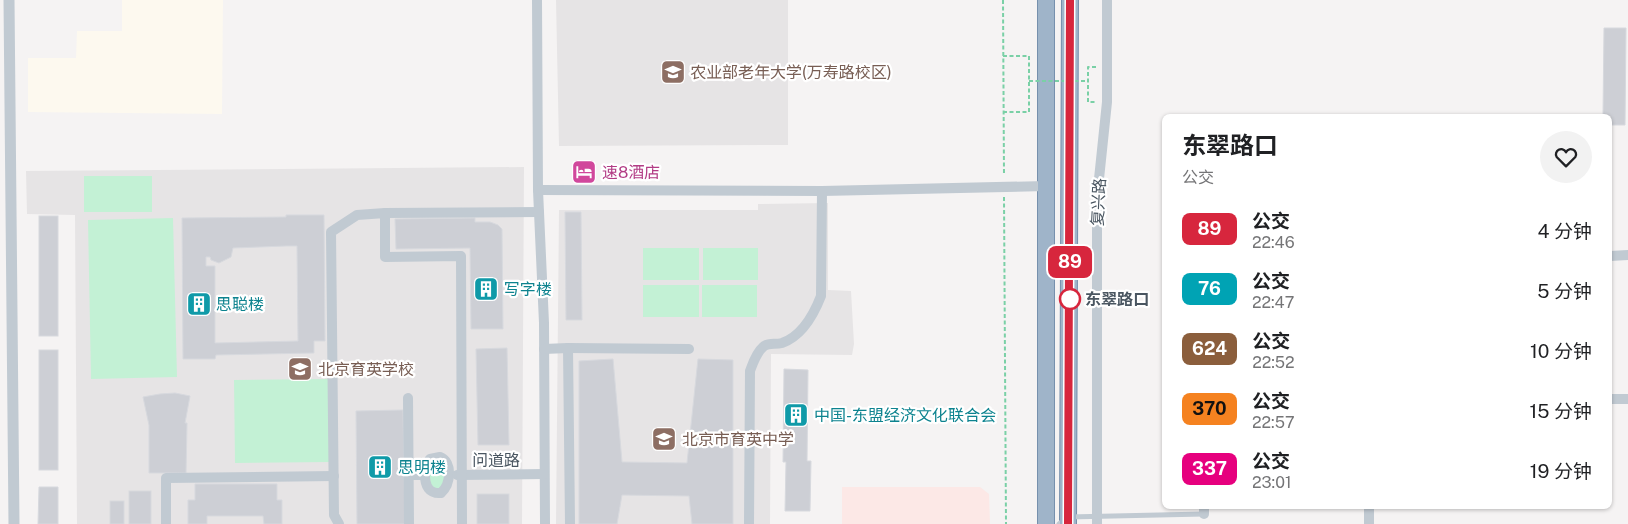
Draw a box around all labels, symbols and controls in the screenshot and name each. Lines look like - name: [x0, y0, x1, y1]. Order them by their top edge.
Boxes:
- school or university icon: 农业部老年大学(万寿路校区): [660, 59, 686, 85]
- place label: 农业部老年大学(万寿路校区): [690, 63, 892, 82]
- text: 东翠路口: [1182, 131, 1278, 159]
- button: heart: [1540, 131, 1592, 183]
- hotel icon: 速8酒店: [571, 159, 597, 185]
- place label: 速8酒店: [602, 163, 660, 182]
- text: 公交: [1182, 168, 1214, 187]
- street label: 复兴路: [1088, 178, 1109, 226]
- text: 公交: [1252, 210, 1290, 232]
- text: 89: [1198, 218, 1221, 239]
- text: 4 分钟: [1537, 220, 1592, 242]
- text: 22:46: [1252, 233, 1295, 252]
- line badge: 89: [1048, 246, 1092, 278]
- text: 89: [1058, 251, 1082, 272]
- text: 公交: [1252, 270, 1290, 292]
- building icon: 写字楼: [473, 276, 499, 302]
- text: 76: [1198, 278, 1221, 299]
- place label: 写字楼: [504, 280, 552, 299]
- text: 5 分钟: [1537, 280, 1592, 302]
- marker: 东翠路口: [1059, 288, 1081, 310]
- place label: 东翠路口: [1085, 290, 1149, 309]
- building icon: 思聪楼: [186, 291, 212, 317]
- text: 22:47: [1252, 293, 1294, 312]
- place label: 思聪楼: [216, 295, 264, 314]
- text: 公交: [1252, 330, 1290, 352]
- text: 624: [1192, 338, 1227, 359]
- text: 10 分钟: [1530, 340, 1592, 362]
- text: 22:52: [1252, 353, 1295, 372]
- school or university icon: 北京育英学校: [287, 356, 313, 382]
- place label: 北京育英学校: [318, 360, 414, 379]
- text: 公交: [1252, 390, 1290, 412]
- text: 370: [1192, 398, 1227, 419]
- text: 15 分钟: [1529, 400, 1592, 422]
- building icon: 中国-东盟经济文化联合会: [783, 402, 809, 428]
- place label: 中国-东盟经济文化联合会: [814, 406, 996, 425]
- text: 22:57: [1252, 413, 1295, 432]
- school or university icon: 北京市育英中学: [651, 426, 677, 452]
- place label: 北京市育英中学: [682, 430, 794, 449]
- text: 公交: [1252, 450, 1290, 472]
- street label: 问道路: [472, 451, 520, 470]
- building icon: 思明楼: [367, 454, 393, 480]
- place label: 思明楼: [398, 458, 446, 477]
- text: 337: [1192, 458, 1227, 479]
- text: 19 分钟: [1530, 460, 1592, 482]
- text: 23:01: [1252, 473, 1292, 492]

